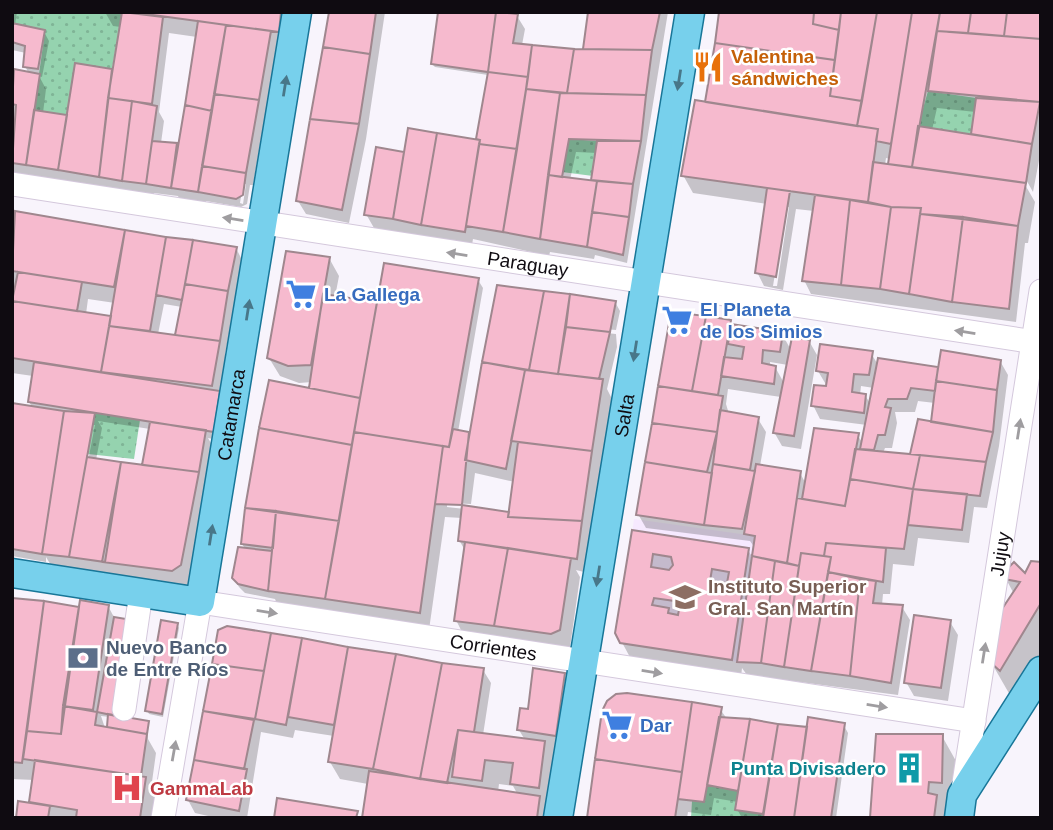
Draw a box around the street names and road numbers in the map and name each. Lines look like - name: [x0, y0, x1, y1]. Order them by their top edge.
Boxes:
- street label: Paraguay: [486, 248, 570, 281]
- street label: Catamarca: [213, 367, 249, 462]
- street label: Salta: [611, 392, 638, 439]
- street label: Jujuy: [987, 530, 1014, 577]
- street label: Corrientes: [448, 631, 538, 665]

